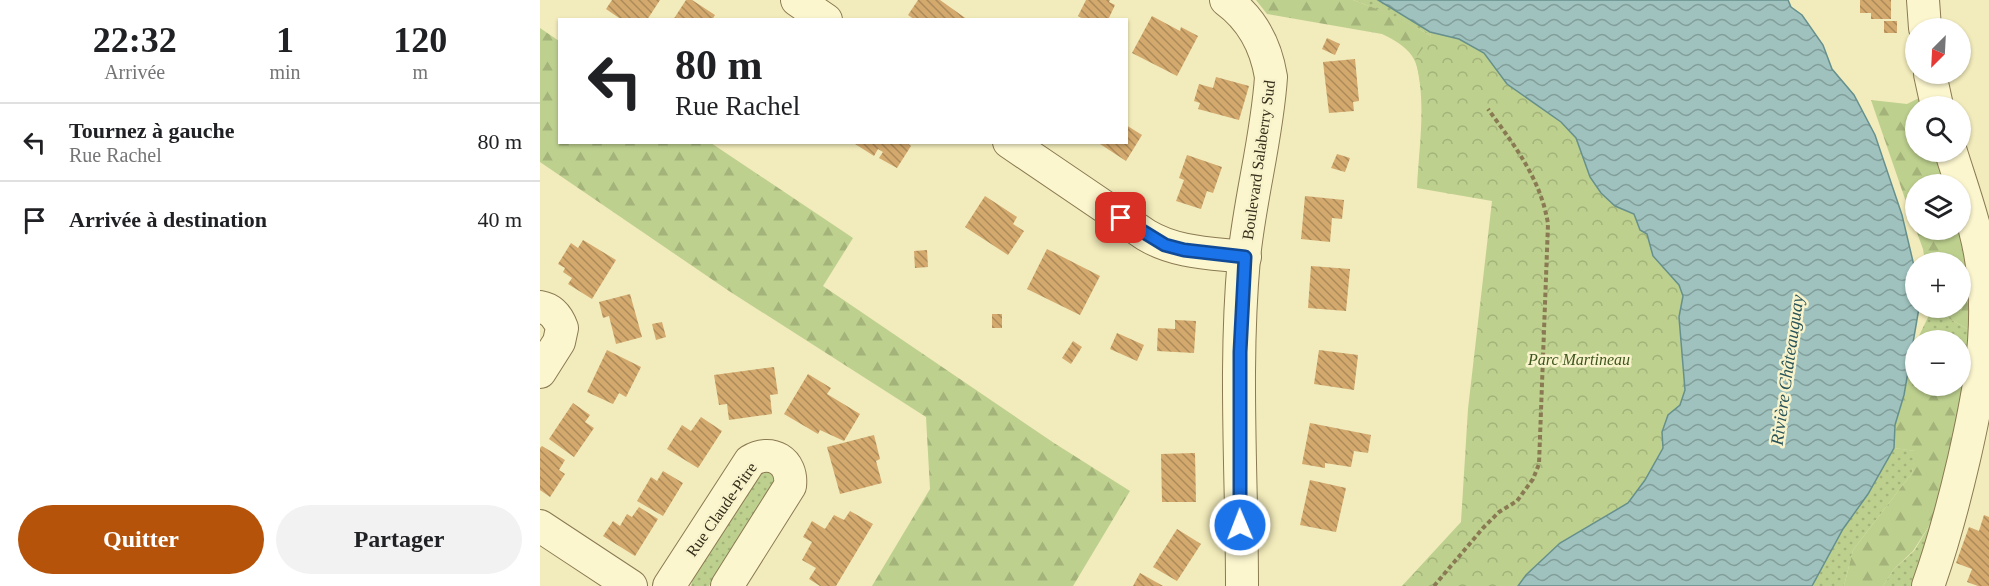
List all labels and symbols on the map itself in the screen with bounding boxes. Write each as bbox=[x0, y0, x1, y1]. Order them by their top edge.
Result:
north arrow bbox=[1905, 18, 1971, 84]
street label: Boulevard Salaberry Sud bbox=[1239, 79, 1279, 241]
pin bbox=[1095, 192, 1146, 243]
water label: Rivière Châteauguay bbox=[1766, 293, 1807, 448]
park label: Parc Martineau bbox=[1527, 351, 1630, 368]
street label: Rue Claude-Pitre bbox=[683, 459, 760, 559]
position arrow bbox=[1208, 493, 1272, 557]

